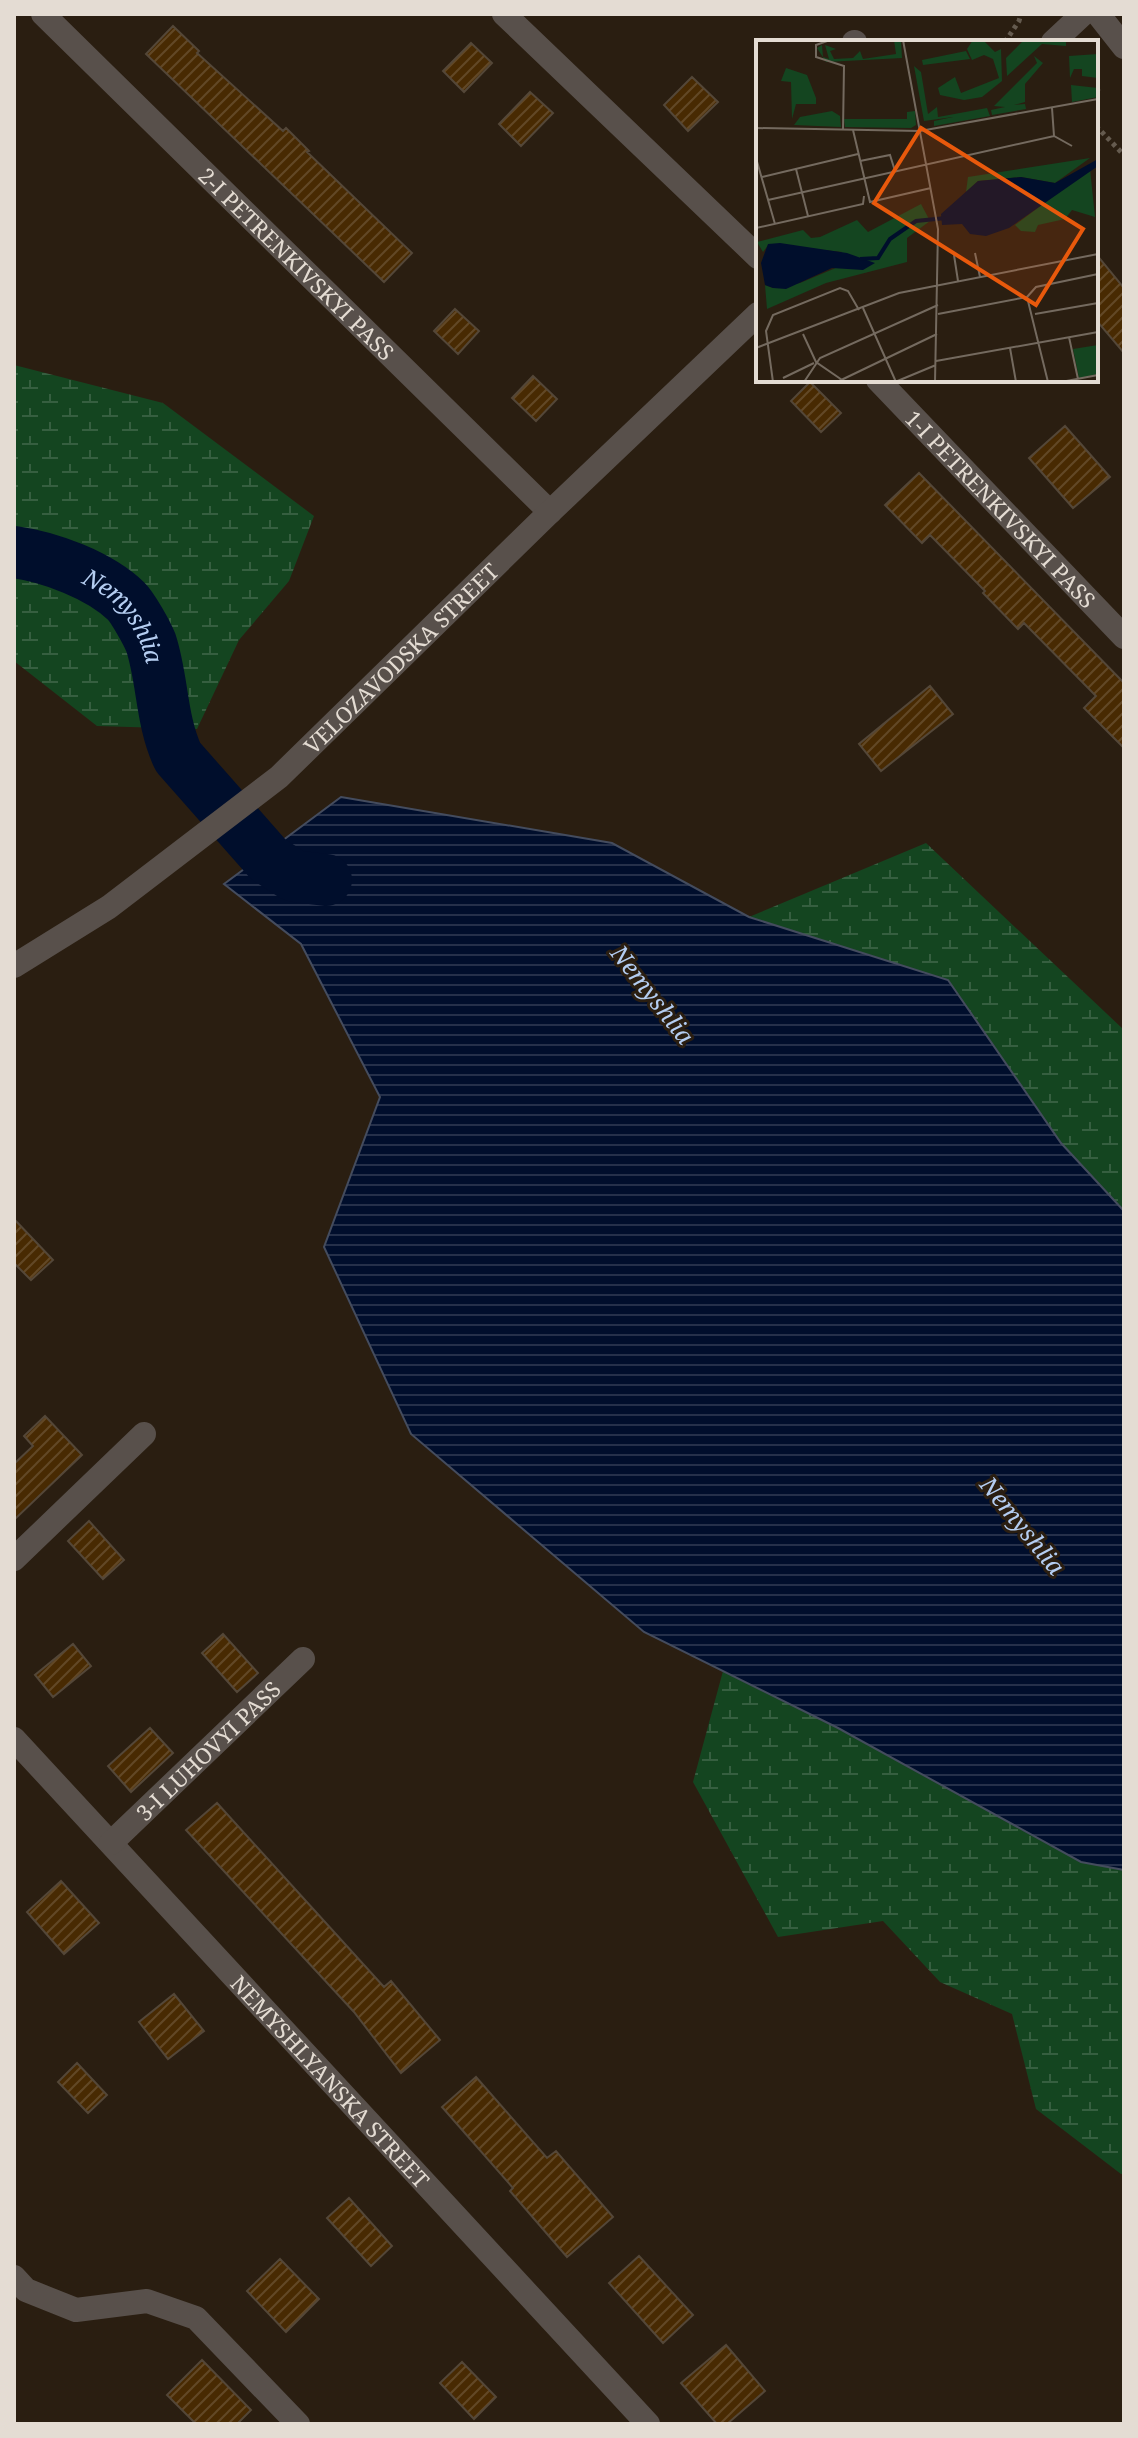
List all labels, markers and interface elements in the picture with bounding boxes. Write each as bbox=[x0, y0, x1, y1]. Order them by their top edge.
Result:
inset map bbox=[756, 40, 1098, 382]
street label: 2-I PETRENKIVSKYI PASS bbox=[193, 160, 401, 366]
street label: 1-I PETRENKIVSKYI PASS bbox=[899, 403, 1103, 614]
street label: VELOZAVODSKA STREET bbox=[297, 556, 505, 760]
water label: Nemyshlia bbox=[77, 559, 172, 666]
water label: Nemyshlia bbox=[603, 937, 702, 1051]
water label: Nemyshlia bbox=[972, 1468, 1073, 1581]
street label: 3-I LUHOVYI PASS bbox=[129, 1674, 287, 1827]
street label: NEMYSHLYANSKA STREET bbox=[224, 1968, 437, 2194]

